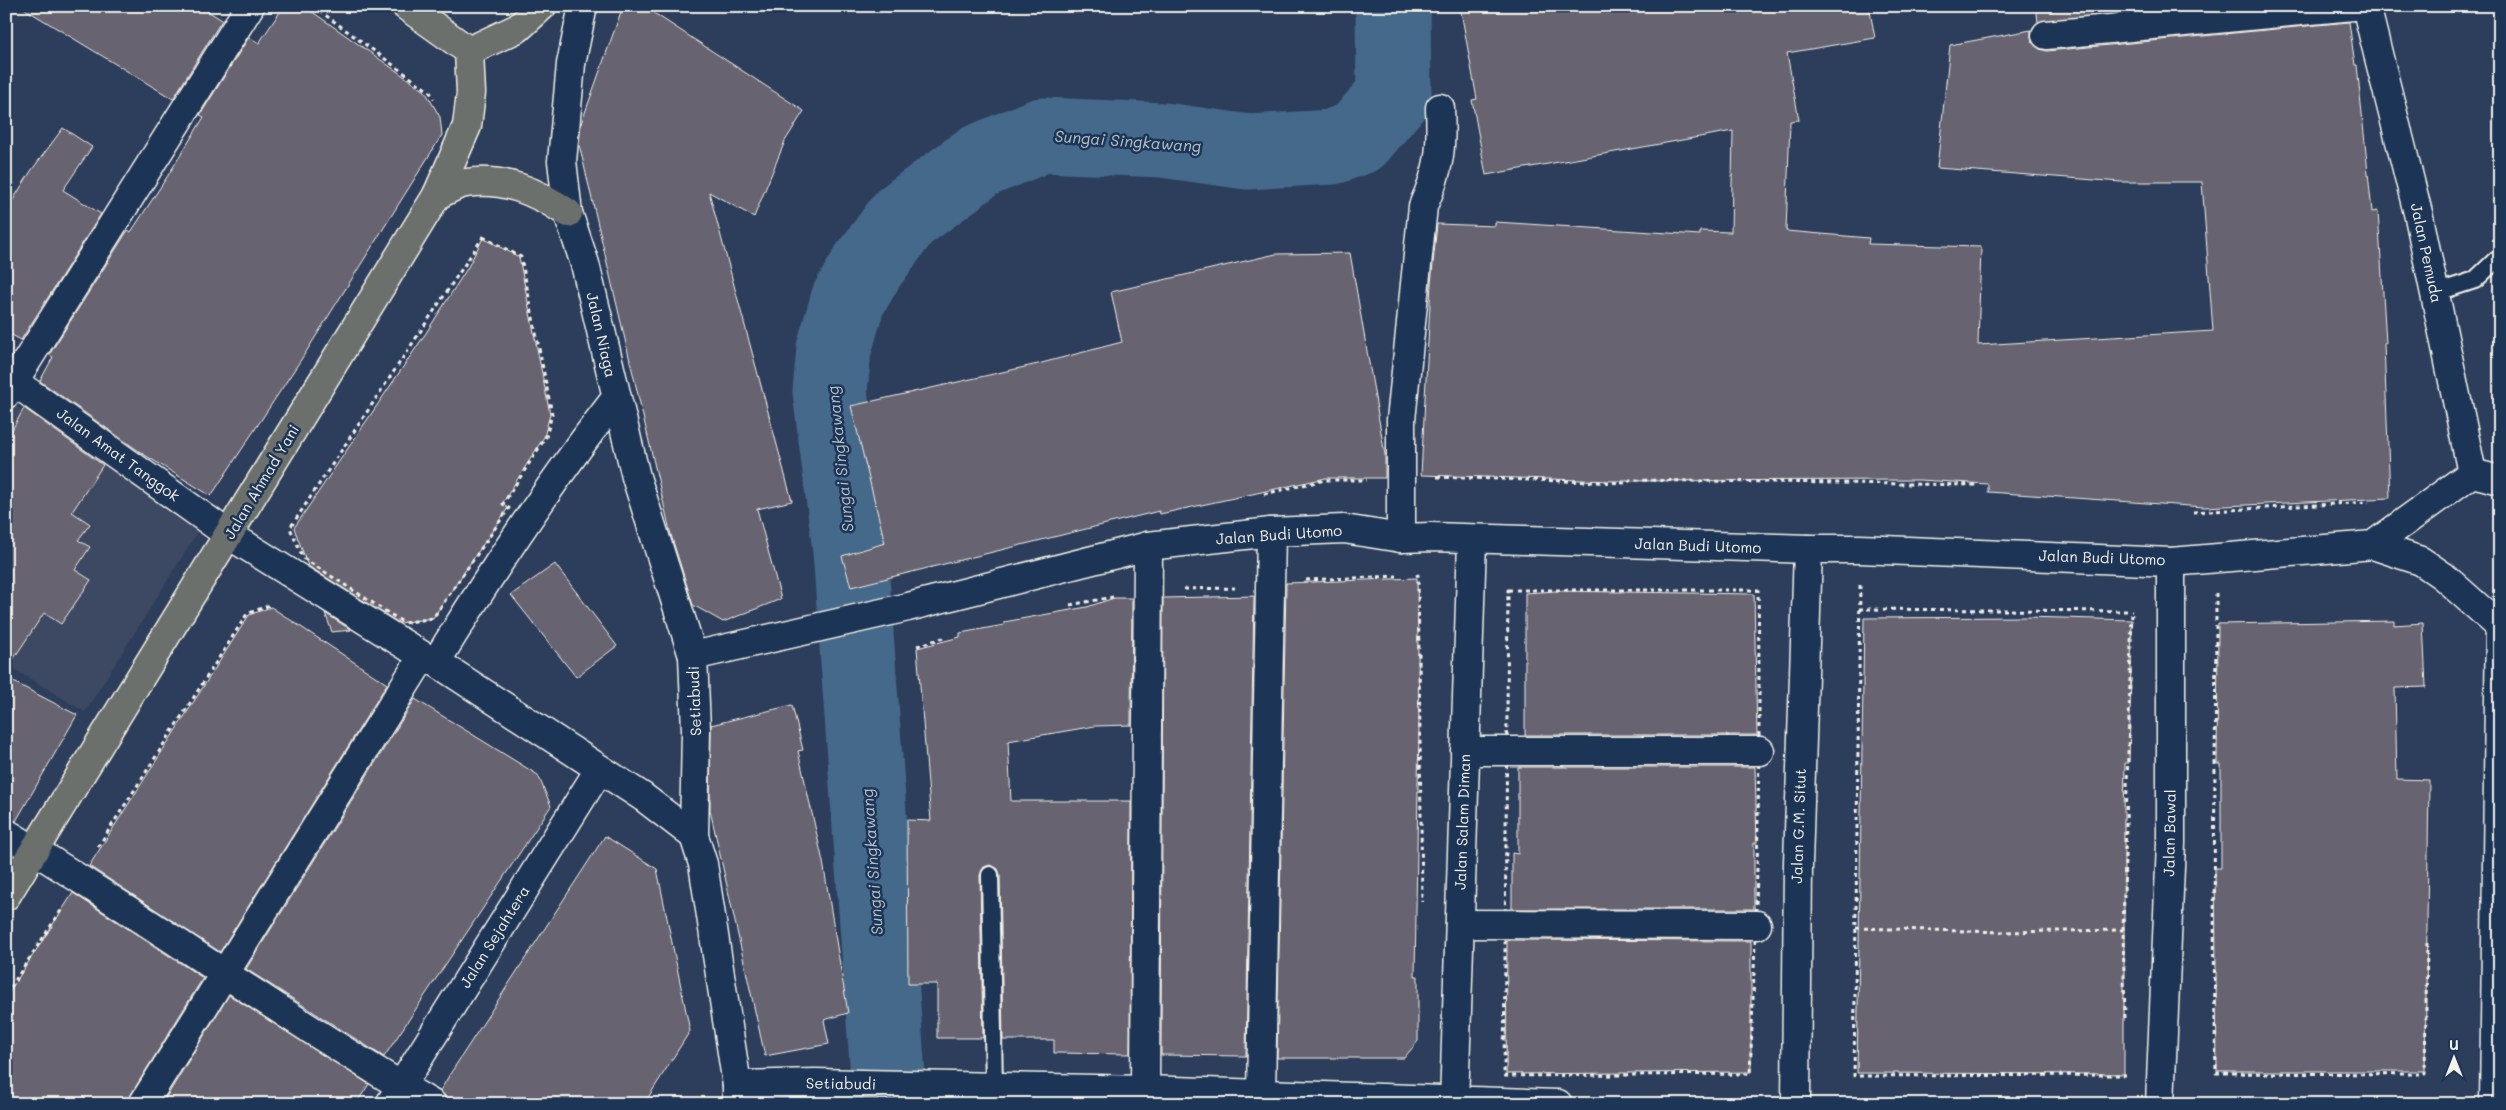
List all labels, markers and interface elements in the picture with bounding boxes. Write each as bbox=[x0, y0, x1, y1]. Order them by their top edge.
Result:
water label: Sungai Singkawang bbox=[1054, 125, 1202, 156]
street label: Jalan Pemuda bbox=[2407, 201, 2447, 304]
street label: Jalan Niaga bbox=[582, 290, 621, 379]
water label: Sungai Singkawang bbox=[821, 385, 858, 533]
street label: Jalan Amat Tanggok bbox=[53, 403, 184, 506]
street label: Jalan Ahmad Yani bbox=[219, 420, 303, 542]
street label: Jalan Budi Utomo bbox=[1215, 520, 1343, 548]
street label: Jalan Budi Utomo bbox=[1634, 533, 1762, 557]
street label: Jalan Budi Utomo bbox=[2038, 545, 2166, 569]
street label: Setiabudi bbox=[683, 666, 705, 736]
street label: Jalan Salam Diman bbox=[1450, 754, 1474, 890]
street label: Jalan G.M. Situt bbox=[1786, 768, 1810, 884]
water label: Sungai Singkawang bbox=[856, 788, 887, 936]
street label: Jalan Bawal bbox=[2158, 789, 2180, 877]
street label: Jalan Sejahtera bbox=[455, 882, 534, 991]
north arrow bbox=[2428, 1032, 2478, 1082]
text: U bbox=[2449, 1035, 2459, 1054]
street label: Setiabudi bbox=[806, 1072, 876, 1094]

